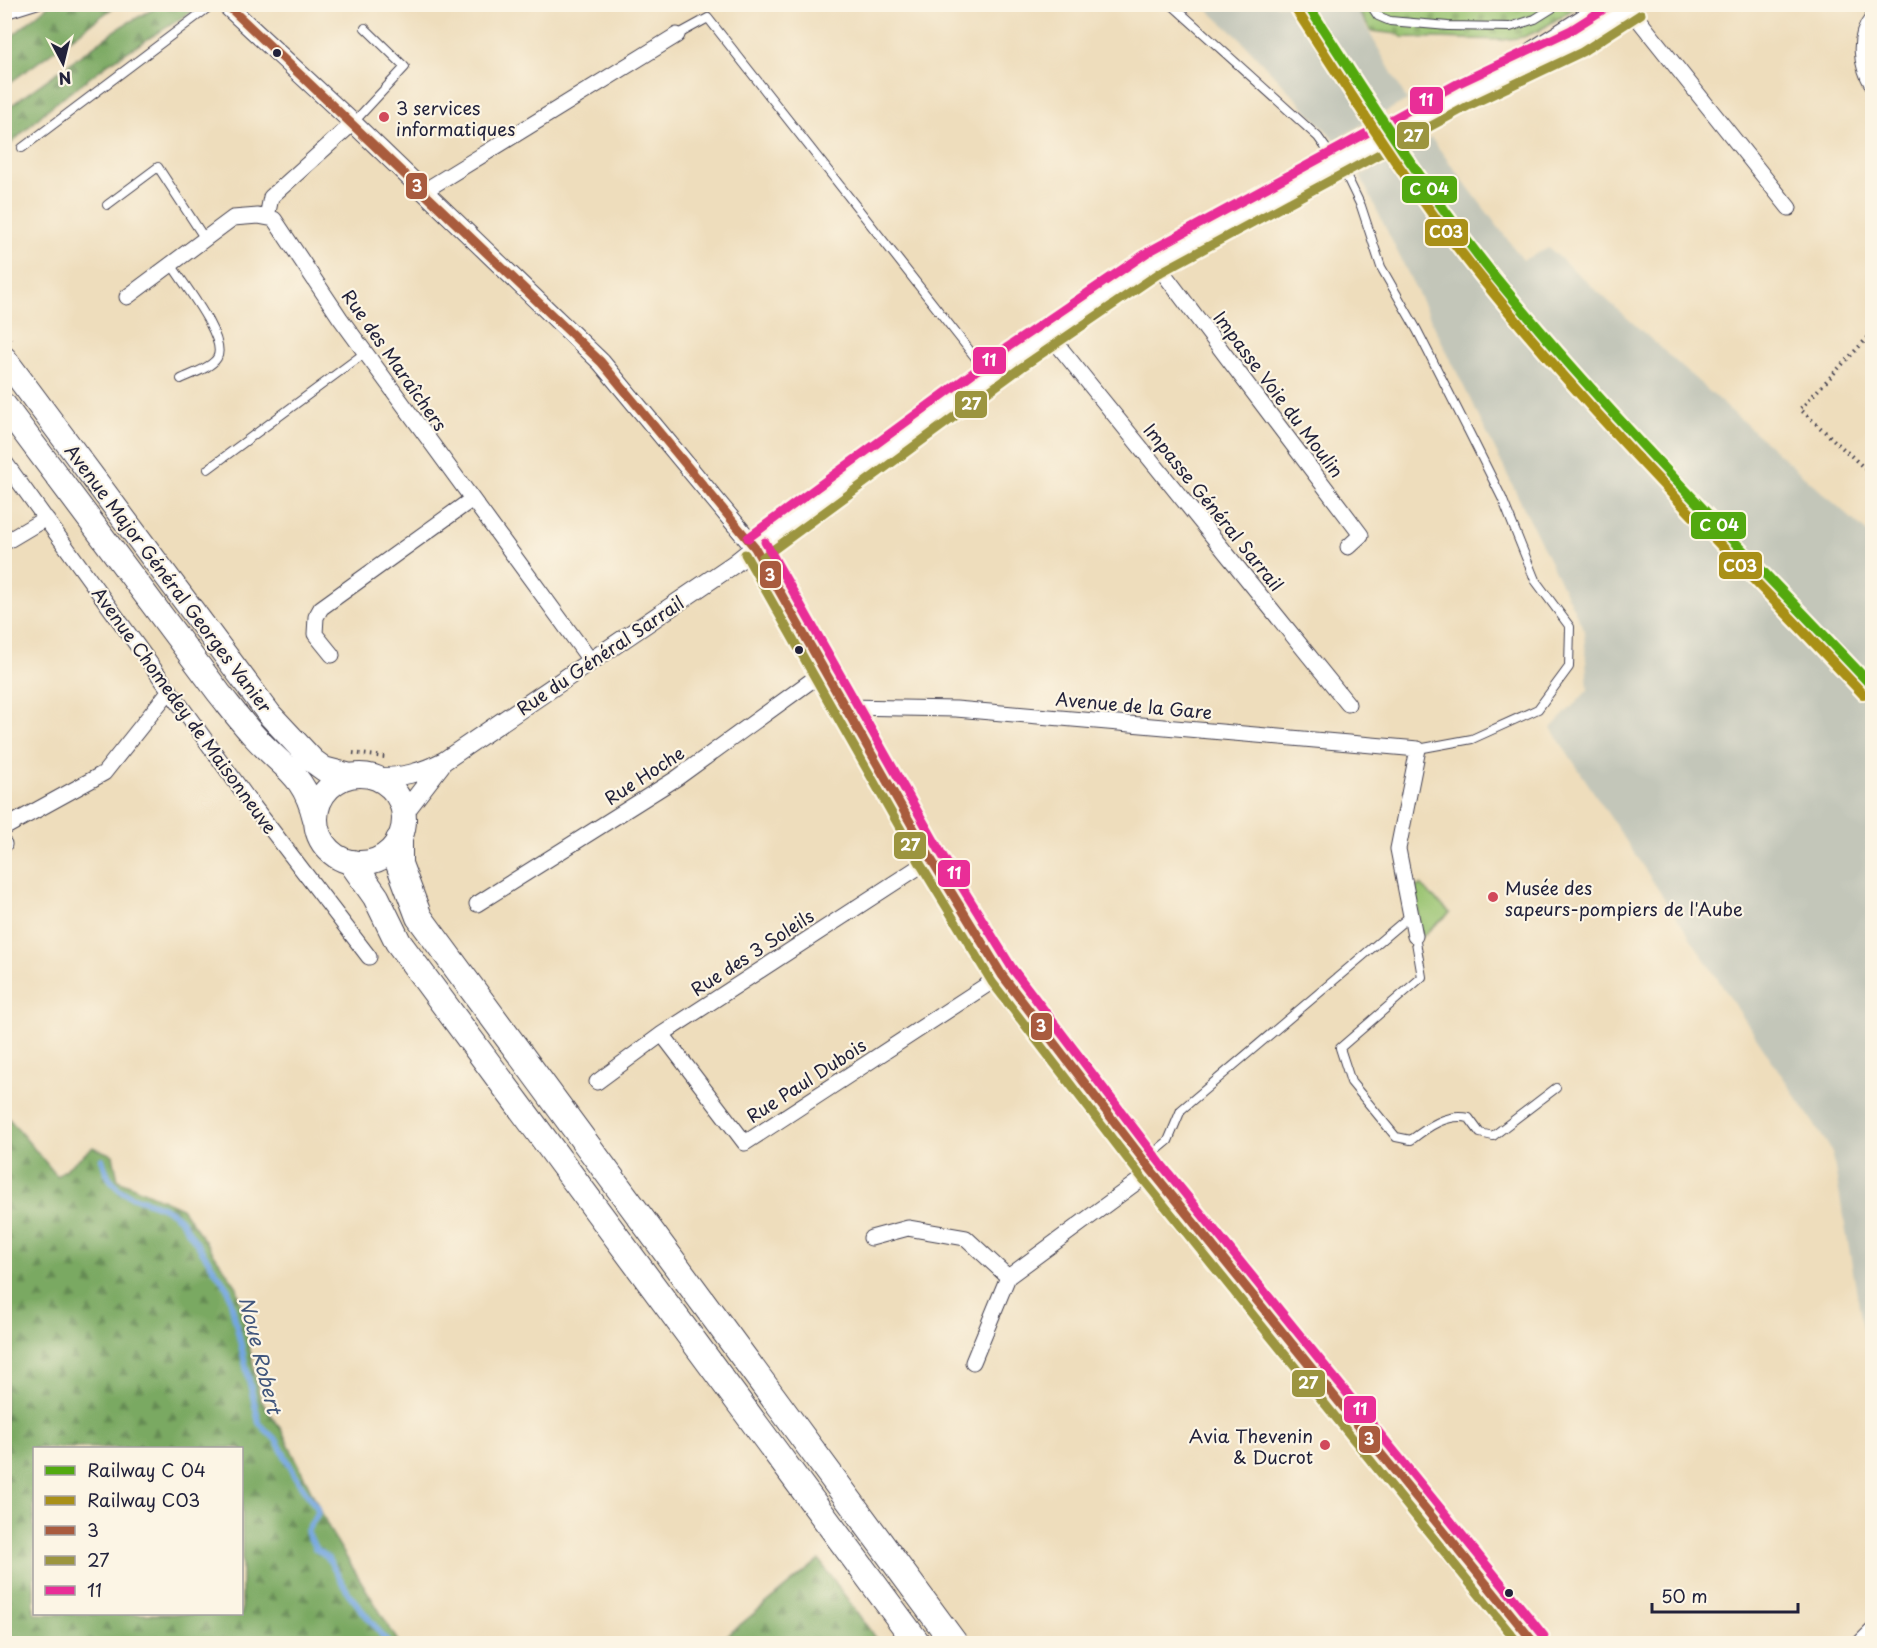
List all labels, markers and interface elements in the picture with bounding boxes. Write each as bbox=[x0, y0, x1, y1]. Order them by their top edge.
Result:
north arrow bbox=[33, 33, 93, 93]
unlabelled marker bbox=[271, 47, 283, 59]
text: N bbox=[57, 66, 73, 92]
line badge: 11 bbox=[1409, 86, 1444, 115]
text: 11 bbox=[1419, 87, 1433, 111]
place label: 3 services informatiques bbox=[396, 94, 516, 142]
marker: 3 services informatiques bbox=[377, 110, 391, 124]
line badge: 27 bbox=[1396, 121, 1430, 150]
text: 27 bbox=[1403, 123, 1424, 147]
line badge: 3 bbox=[405, 172, 428, 200]
text: 3 bbox=[412, 173, 422, 197]
line badge: C 04 bbox=[1401, 175, 1458, 204]
text: C 04 bbox=[1409, 176, 1449, 200]
line badge: C03 bbox=[1424, 218, 1469, 247]
text: C03 bbox=[1429, 219, 1463, 243]
street label: Rue des Maraîchers bbox=[336, 284, 454, 436]
street label: Impasse Voie du Moulin bbox=[1207, 305, 1351, 483]
line badge: 11 bbox=[972, 346, 1007, 375]
text: 11 bbox=[982, 347, 996, 371]
line badge: 27 bbox=[954, 390, 988, 419]
text: 27 bbox=[961, 391, 982, 415]
street label: Impasse Général Sarrail bbox=[1138, 417, 1290, 597]
street label: Avenue Major Général Georges Vanier bbox=[59, 438, 280, 718]
line badge: C 04 bbox=[1690, 511, 1747, 540]
text: C 04 bbox=[1699, 512, 1739, 536]
line badge: C03 bbox=[1718, 551, 1763, 580]
text: C03 bbox=[1723, 553, 1757, 577]
line badge: 3 bbox=[759, 560, 782, 589]
text: 3 bbox=[765, 562, 775, 586]
street label: Avenue Chomedey de Maisonneuve bbox=[86, 581, 284, 839]
street label: Rue du Général Sarrail bbox=[511, 589, 689, 721]
unlabelled marker bbox=[793, 644, 805, 656]
street label: Avenue de la Gare bbox=[1055, 685, 1213, 725]
street label: Rue Hoche bbox=[599, 739, 689, 811]
line badge: 27 bbox=[893, 831, 927, 860]
text: 27 bbox=[900, 832, 921, 856]
line badge: 11 bbox=[937, 859, 971, 888]
text: 11 bbox=[947, 860, 961, 884]
place label: Musée des sapeurs-pompiers de l'Aube bbox=[1505, 874, 1743, 922]
marker: Musée des sapeurs-pompiers de l'Aube bbox=[1486, 890, 1500, 904]
street label: Rue des 3 Soleils bbox=[685, 902, 819, 1002]
line badge: 3 bbox=[1030, 1012, 1053, 1041]
text: 3 bbox=[1036, 1013, 1046, 1037]
street label: Rue Paul Dubois bbox=[741, 1031, 871, 1129]
water label: Noue Robert bbox=[232, 1293, 291, 1419]
line badge: 27 bbox=[1291, 1369, 1326, 1398]
text: 27 bbox=[1298, 1370, 1319, 1394]
line badge: 11 bbox=[1343, 1395, 1377, 1424]
text: 11 bbox=[1353, 1396, 1367, 1420]
place label: Avia Thevenin & Ducrot bbox=[1189, 1422, 1313, 1470]
line badge: 3 bbox=[1358, 1425, 1381, 1454]
text: 3 bbox=[1364, 1426, 1374, 1450]
marker: Avia Thevenin & Ducrot bbox=[1318, 1438, 1332, 1452]
legend bbox=[33, 1447, 243, 1615]
text: Railway C 04 bbox=[87, 1456, 206, 1483]
text: Railway C03 bbox=[87, 1486, 200, 1513]
text: 3 bbox=[87, 1516, 99, 1543]
text: 27 bbox=[87, 1546, 109, 1573]
text: 11 bbox=[87, 1576, 102, 1603]
scale bar bbox=[1652, 1576, 1798, 1614]
text: 50 m bbox=[1661, 1582, 1708, 1609]
unlabelled marker bbox=[1503, 1587, 1515, 1599]

